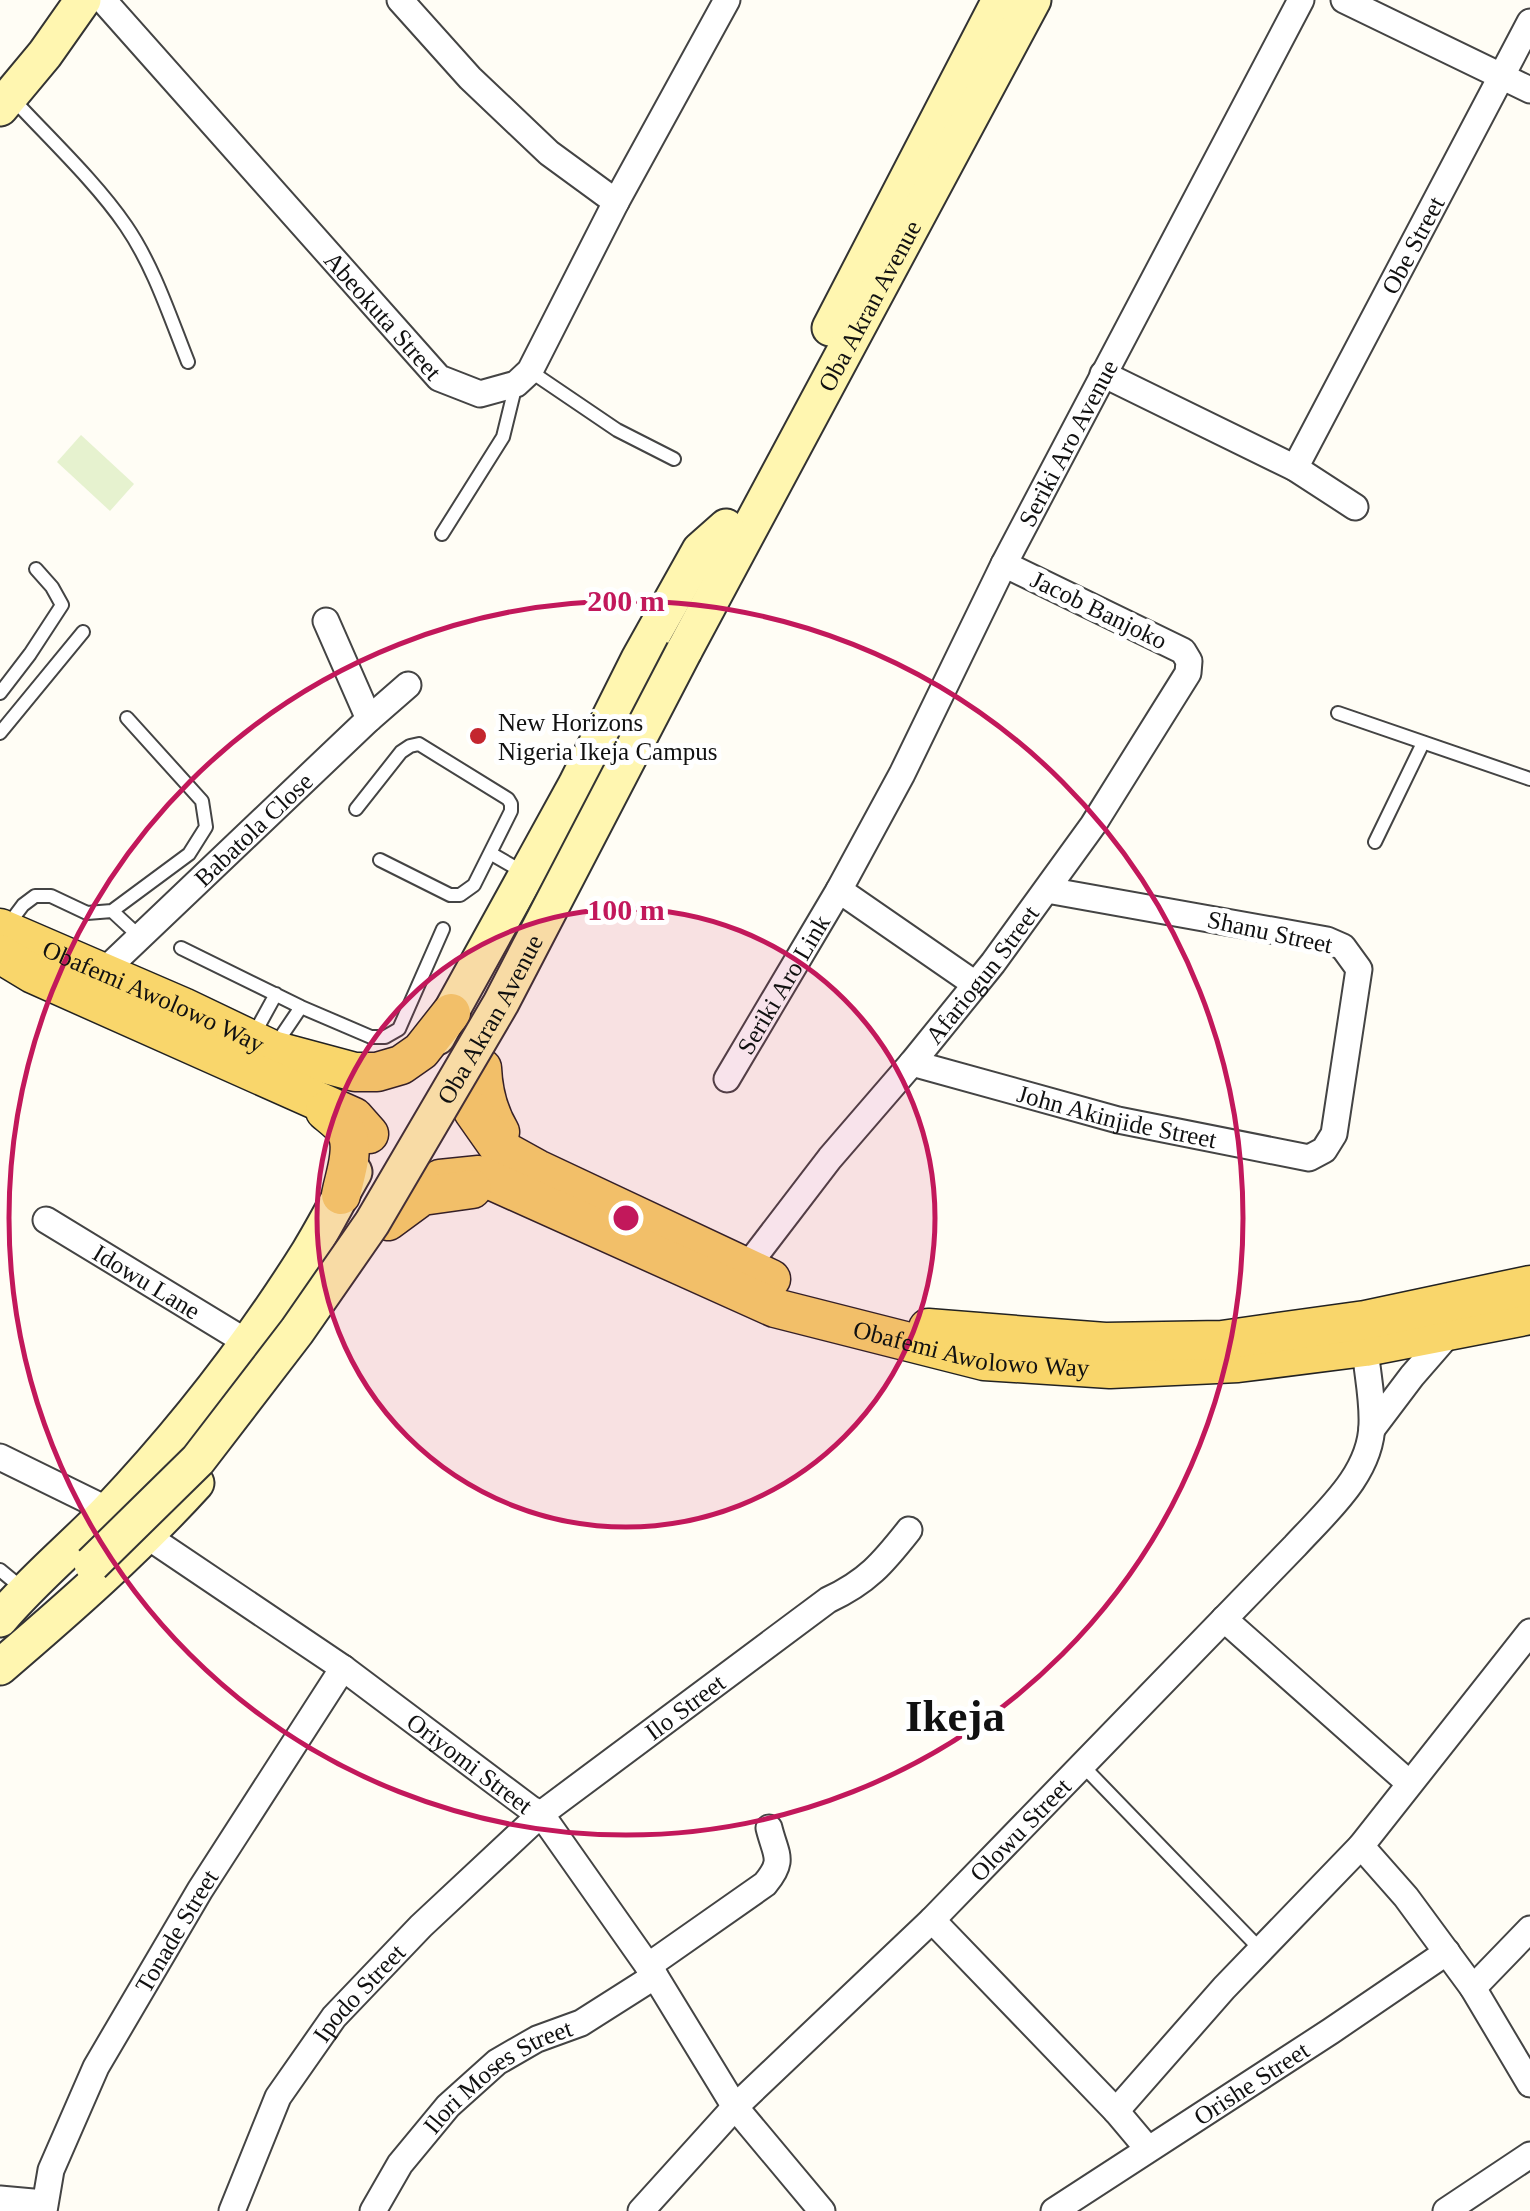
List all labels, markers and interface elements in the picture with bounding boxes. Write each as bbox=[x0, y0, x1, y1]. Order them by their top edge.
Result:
street label: Obe Street bbox=[1376, 192, 1449, 298]
street label: Oba Akran Avenue bbox=[812, 215, 926, 396]
street label: Abeokuta Street bbox=[320, 246, 447, 385]
street label: Seriki Aro Avenue bbox=[1013, 355, 1123, 531]
street label: Jacob Banjoko bbox=[1027, 565, 1171, 655]
text: 200 m bbox=[587, 584, 665, 617]
place label: New Horizons Nigeria Ikeja Campus bbox=[498, 709, 717, 765]
marker: New Horizons Nigeria Ikeja Campus bbox=[467, 725, 489, 747]
street label: Babatola Close bbox=[189, 767, 318, 891]
text: 100 m bbox=[587, 893, 665, 926]
street label: Afariogun Street bbox=[920, 900, 1044, 1049]
street label: Shanu Street bbox=[1205, 906, 1335, 958]
street label: Seriki Aro Link bbox=[731, 910, 835, 1059]
street label: Oba Akran Avenue bbox=[431, 930, 548, 1109]
street label: Obafemi Awolowo Way bbox=[39, 935, 269, 1058]
street label: John Akinjide Street bbox=[1014, 1079, 1219, 1153]
centre of rings bbox=[608, 1200, 644, 1236]
street label: Idowu Lane bbox=[88, 1239, 205, 1324]
street label: Obafemi Awolowo Way bbox=[851, 1315, 1091, 1381]
street label: Ilo Street bbox=[640, 1668, 730, 1745]
district label: Ikeja bbox=[905, 1691, 1005, 1741]
street label: Oriyomi Street bbox=[402, 1708, 538, 1819]
street label: Olowu Street bbox=[964, 1772, 1076, 1886]
street label: Tonade Street bbox=[129, 1864, 223, 1997]
street label: Ipodo Street bbox=[307, 1938, 410, 2047]
street label: Ilori Moses Street bbox=[418, 2014, 576, 2139]
street label: Orishe Street bbox=[1189, 2036, 1313, 2130]

